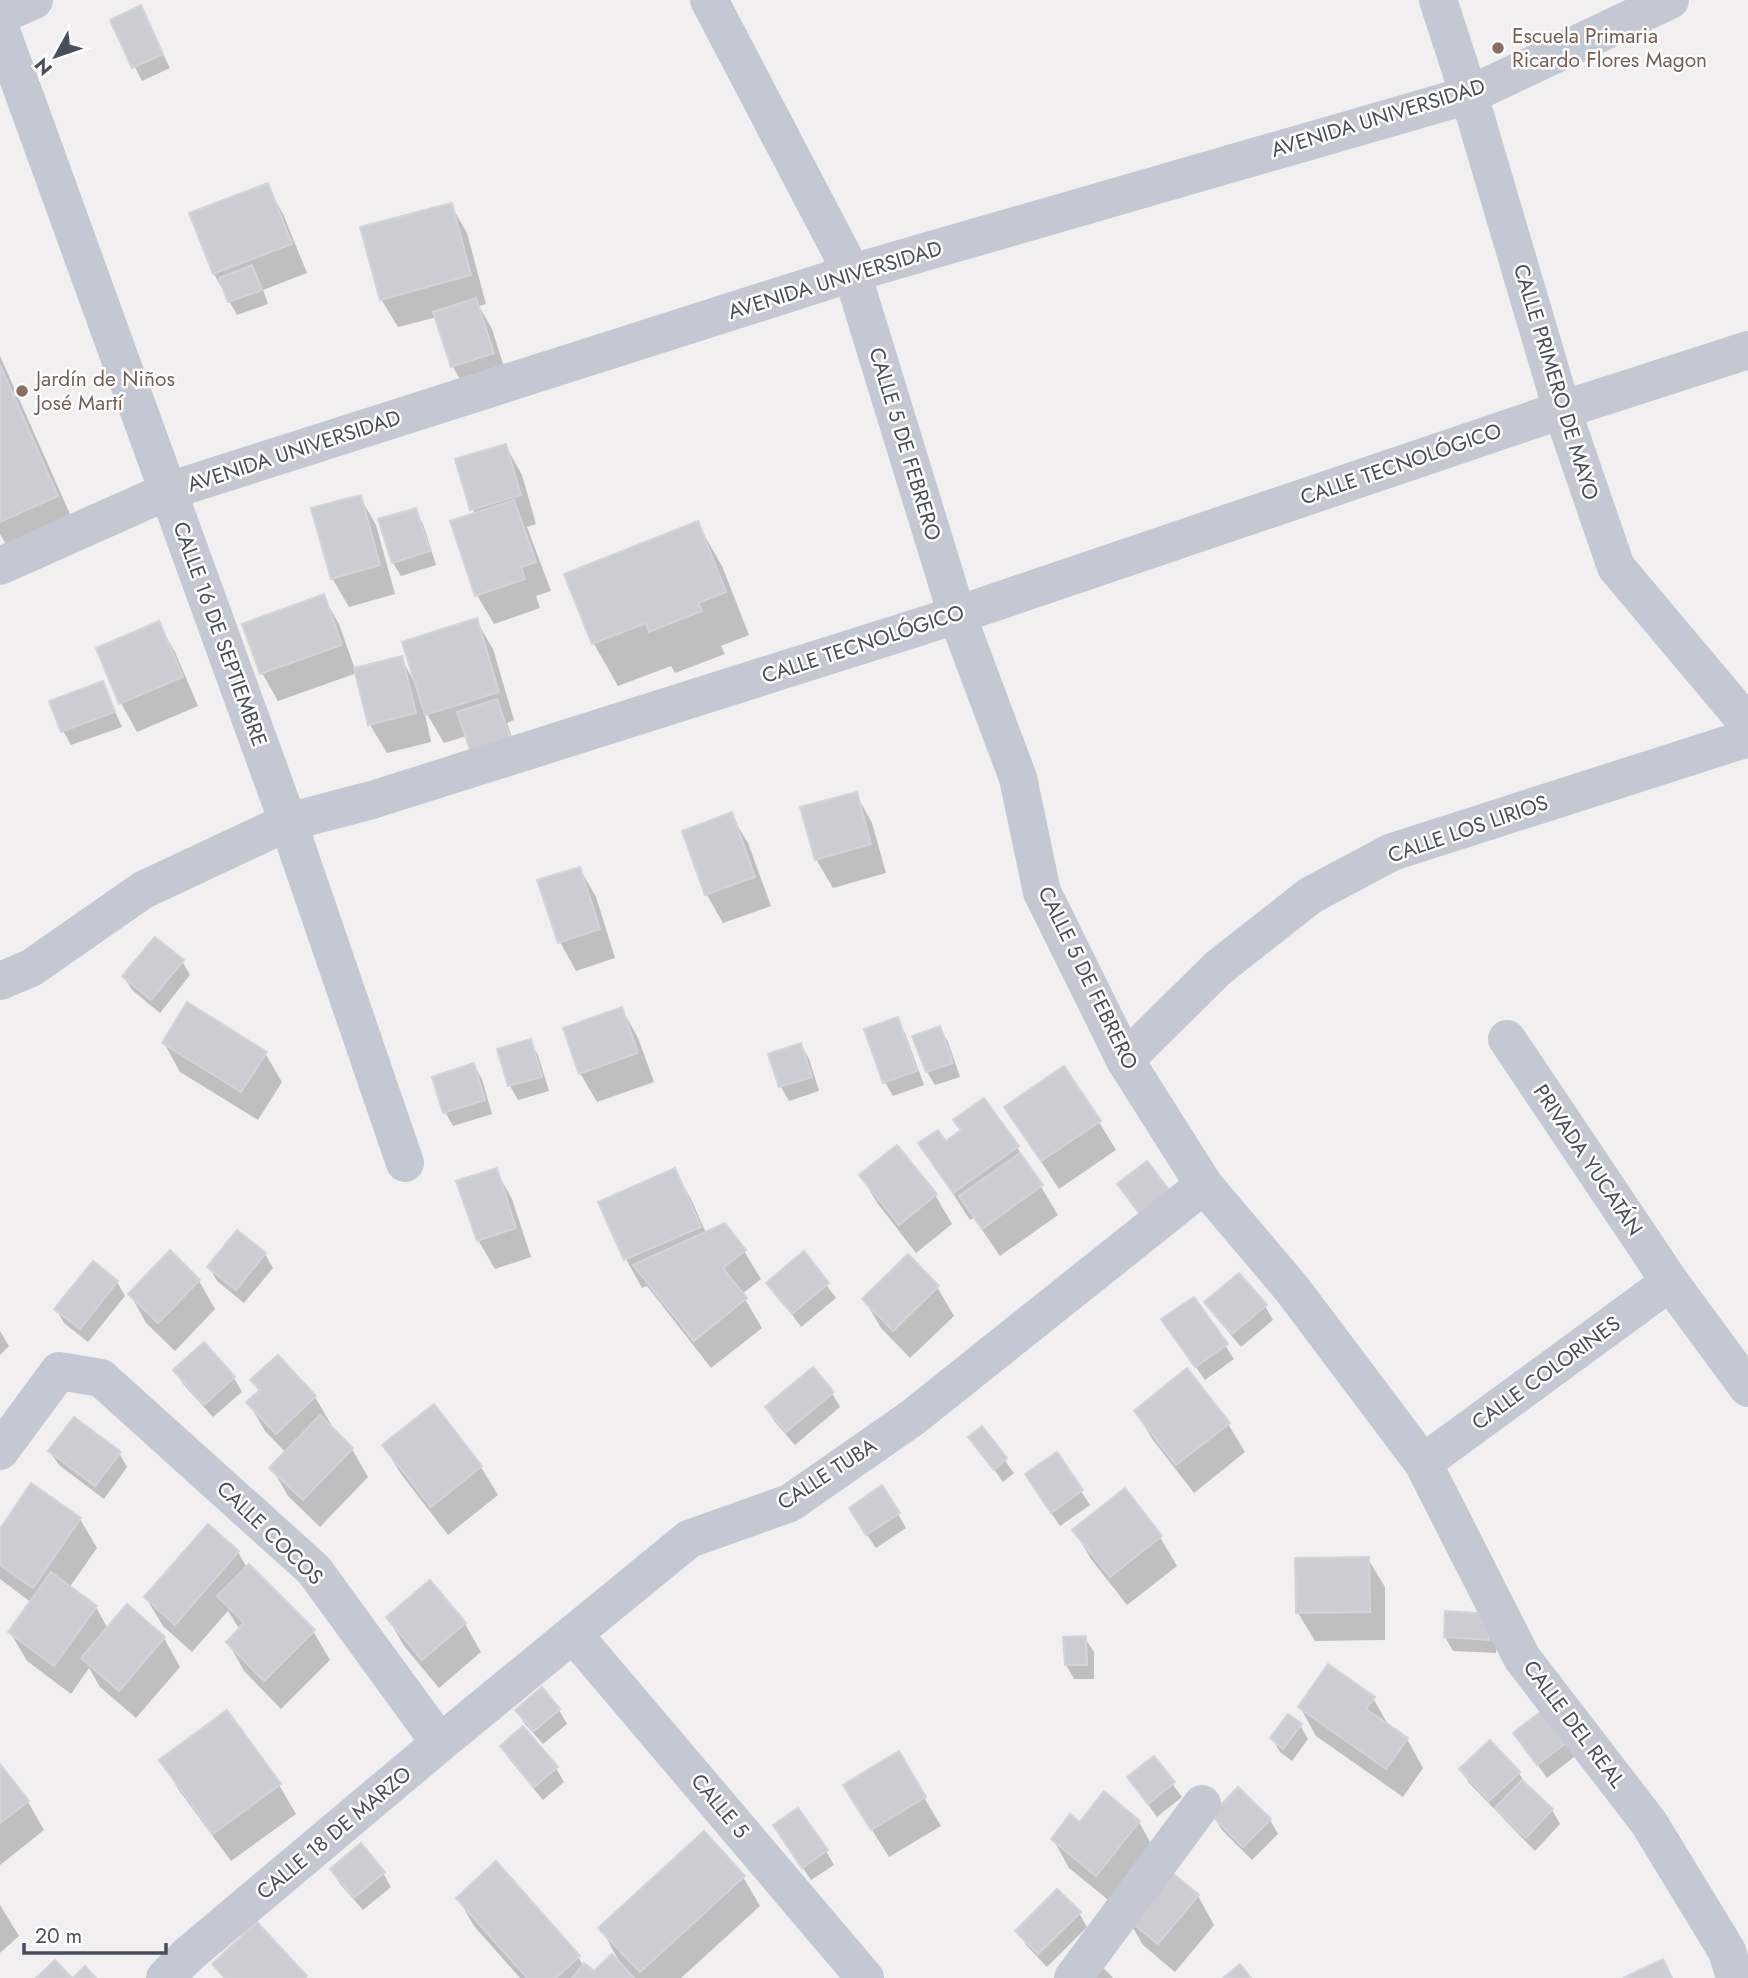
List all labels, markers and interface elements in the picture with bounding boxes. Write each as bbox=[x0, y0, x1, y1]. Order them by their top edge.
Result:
north arrow bbox=[21, 21, 91, 91]
place label: Escuela Primaria Ricardo Flores Magon bbox=[1512, 21, 1707, 75]
marker: Escuela Primaria Ricardo Flores Magon bbox=[1490, 40, 1506, 56]
text: N bbox=[28, 52, 59, 81]
street label: AVENIDA UNIVERSIDAD bbox=[1267, 71, 1489, 165]
street label: AVENIDA UNIVERSIDAD bbox=[724, 233, 946, 327]
street label: CALLE PRIMERO DE MAYO bbox=[1506, 260, 1606, 504]
street label: CALLE 5 DE FEBRERO bbox=[861, 344, 949, 544]
place label: Jardín de Niños José Martí bbox=[33, 364, 175, 418]
marker: Jardín de Niños José Martí bbox=[14, 383, 30, 399]
street label: AVENIDA UNIVERSIDAD bbox=[184, 402, 404, 500]
street label: CALLE TECNOLÓGICO bbox=[1296, 415, 1506, 513]
street label: CALLE 16 DE SEPTIEMBRE bbox=[165, 517, 275, 751]
street label: CALLE TECNOLÓGICO bbox=[758, 597, 968, 691]
street label: CALLE LOS LIRIOS bbox=[1384, 788, 1552, 870]
street label: CALLE 5 DE FEBRERO bbox=[1031, 881, 1145, 1075]
street label: PRIVADA YUCATÁN bbox=[1526, 1078, 1650, 1242]
street label: CALLE COLORINES bbox=[1465, 1309, 1627, 1437]
street label: CALLE TUBA bbox=[772, 1431, 883, 1517]
street label: CALLE COCOS bbox=[210, 1474, 330, 1592]
street label: CALLE DEL REAL bbox=[1516, 1654, 1632, 1795]
street label: CALLE 18 DE MARZO bbox=[250, 1759, 418, 1907]
street label: CALLE 5 bbox=[684, 1767, 756, 1845]
scale bar bbox=[24, 1912, 166, 1956]
text: 20 m bbox=[35, 1921, 82, 1951]

